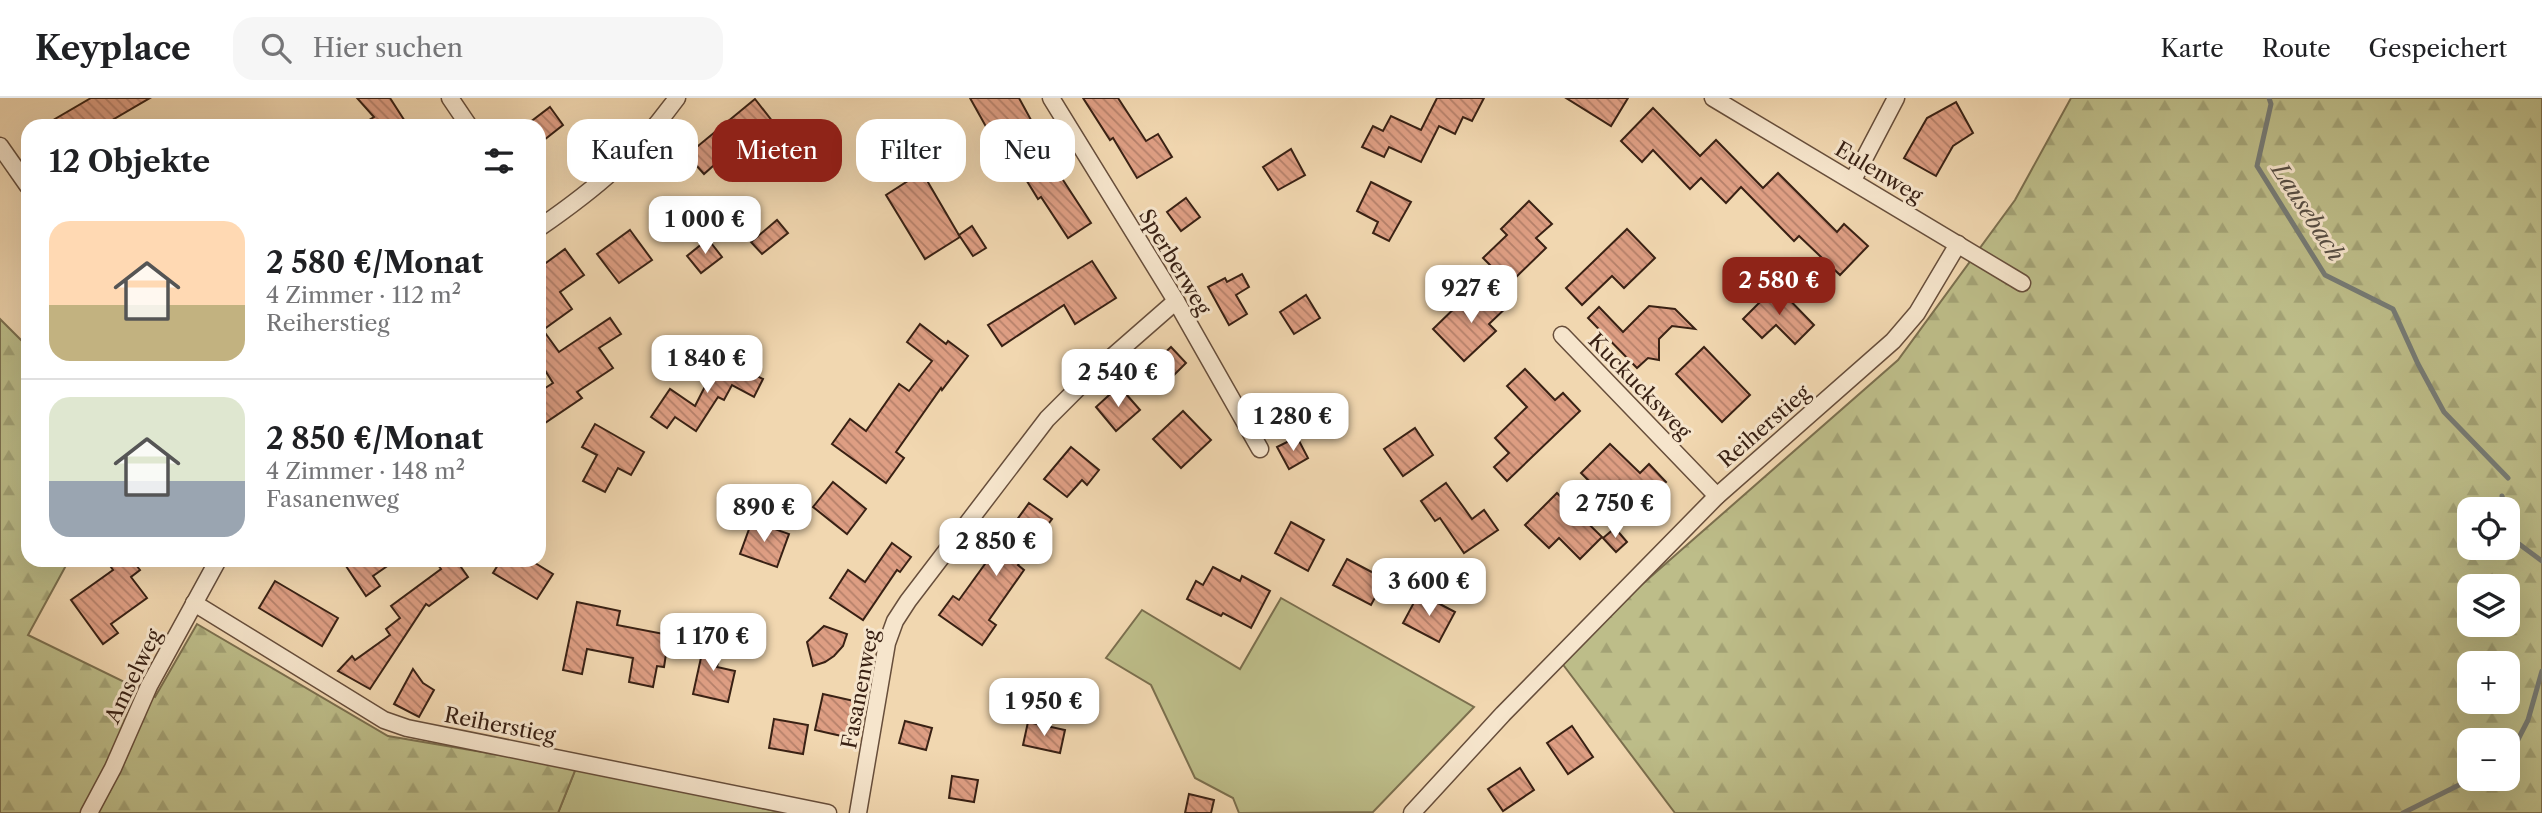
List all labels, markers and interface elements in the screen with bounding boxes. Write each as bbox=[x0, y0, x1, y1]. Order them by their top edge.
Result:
search box bbox=[233, 17, 723, 80]
text: Keyplace bbox=[35, 28, 191, 69]
icon: search bbox=[257, 29, 295, 67]
text: Hier suchen bbox=[313, 32, 463, 64]
text: Karte bbox=[2160, 34, 2224, 63]
text: Route bbox=[2262, 34, 2331, 63]
text: Gespeichert bbox=[2369, 34, 2507, 63]
chip: Kaufen bbox=[567, 119, 698, 182]
chip: Mieten bbox=[712, 119, 842, 182]
chip: Filter bbox=[856, 119, 966, 182]
chip: Neu bbox=[980, 119, 1075, 182]
street label: Eulenweg bbox=[1831, 136, 1928, 208]
icon: filters bbox=[480, 142, 518, 180]
text: 12 Objekte bbox=[49, 143, 210, 180]
water label: Lausebach bbox=[2265, 156, 2350, 266]
pin: 1 000 € bbox=[640, 197, 770, 256]
text: 1 000 € bbox=[665, 205, 745, 233]
street label: Sperberweg bbox=[1134, 205, 1217, 320]
text: 2 580 €/Monat bbox=[266, 244, 483, 281]
icon: home bbox=[105, 249, 189, 333]
pin: 2 580 € bbox=[1714, 258, 1844, 317]
pin: 927 € bbox=[1422, 266, 1520, 325]
text: 2 580 € bbox=[1738, 266, 1820, 294]
text: 927 € bbox=[1441, 274, 1501, 302]
text: 4 Zimmer · 112 m² bbox=[266, 281, 461, 309]
text: Reiherstieg bbox=[266, 309, 390, 337]
street label: Kuckucksweg bbox=[1583, 328, 1697, 445]
pin: 1 840 € bbox=[642, 336, 772, 395]
text: 1 840 € bbox=[668, 344, 746, 372]
pin: 2 540 € bbox=[1053, 350, 1183, 409]
text: 2 540 € bbox=[1078, 358, 1158, 386]
street label: Reiherstieg bbox=[1713, 379, 1815, 472]
pin: 1 280 € bbox=[1228, 394, 1358, 453]
text: 1 280 € bbox=[1254, 402, 1332, 430]
text: 2 850 €/Monat bbox=[266, 420, 483, 457]
icon: home bbox=[105, 425, 189, 509]
text: 4 Zimmer · 148 m² bbox=[266, 457, 465, 485]
pin: 2 750 € bbox=[1550, 480, 1680, 540]
pin: 890 € bbox=[715, 484, 813, 544]
text: Fasanenweg bbox=[266, 485, 399, 513]
text: 2 750 € bbox=[1576, 489, 1654, 517]
text: 890 € bbox=[733, 493, 795, 521]
map controls bbox=[2457, 497, 2520, 791]
button: locate bbox=[2457, 497, 2520, 560]
pin: 2 850 € bbox=[931, 518, 1061, 578]
text: 2 850 € bbox=[955, 527, 1037, 555]
pin: 3 600 € bbox=[1364, 559, 1494, 618]
text: 3 600 € bbox=[1388, 567, 1470, 595]
button: layers bbox=[2457, 574, 2520, 637]
pin: 1 170 € bbox=[648, 614, 778, 673]
text: 1 170 € bbox=[676, 622, 750, 650]
street label: Amselweg bbox=[99, 624, 167, 728]
street label: Fasanenweg bbox=[836, 626, 884, 751]
button: + bbox=[2457, 651, 2520, 714]
pin: 1 950 € bbox=[979, 678, 1109, 738]
text: 1 950 € bbox=[1005, 687, 1083, 715]
street label: Reiherstieg bbox=[442, 702, 559, 748]
button: − bbox=[2457, 728, 2520, 791]

